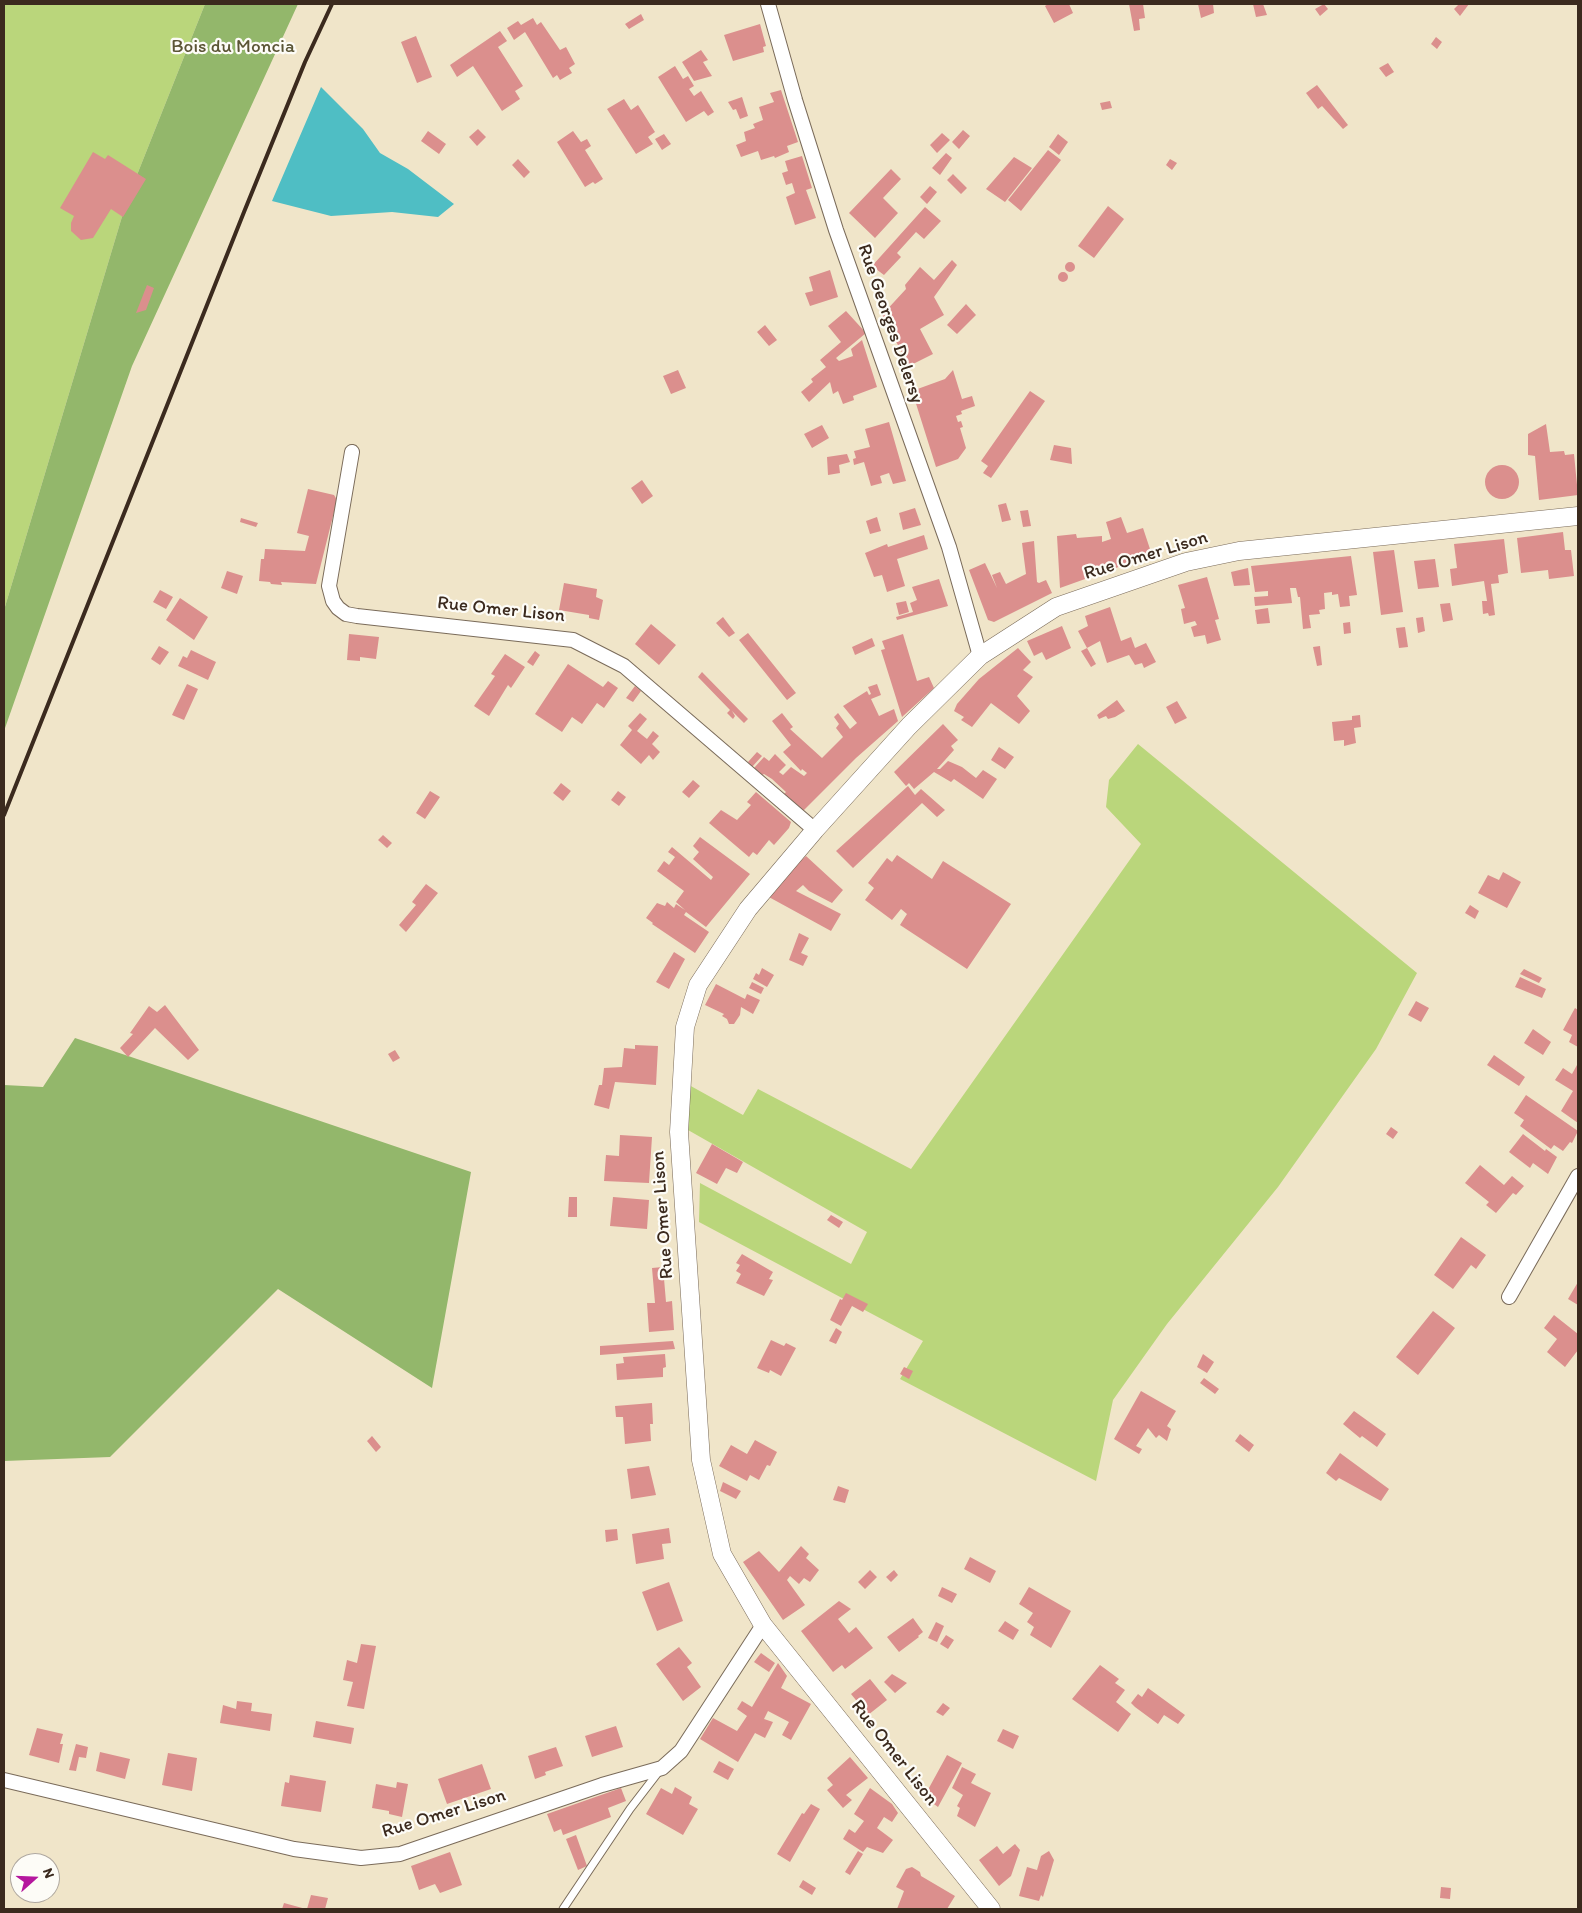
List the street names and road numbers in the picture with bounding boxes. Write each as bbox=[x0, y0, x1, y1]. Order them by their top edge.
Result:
street label: Rue Georges Delersy bbox=[852, 241, 928, 407]
street label: Rue Omer Lison bbox=[1081, 526, 1211, 586]
street label: Rue Omer Lison bbox=[436, 592, 566, 628]
street label: Rue Omer Lison bbox=[647, 1150, 679, 1280]
street label: Rue Omer Lison bbox=[846, 1695, 942, 1811]
street label: Rue Omer Lison bbox=[379, 1784, 509, 1844]

